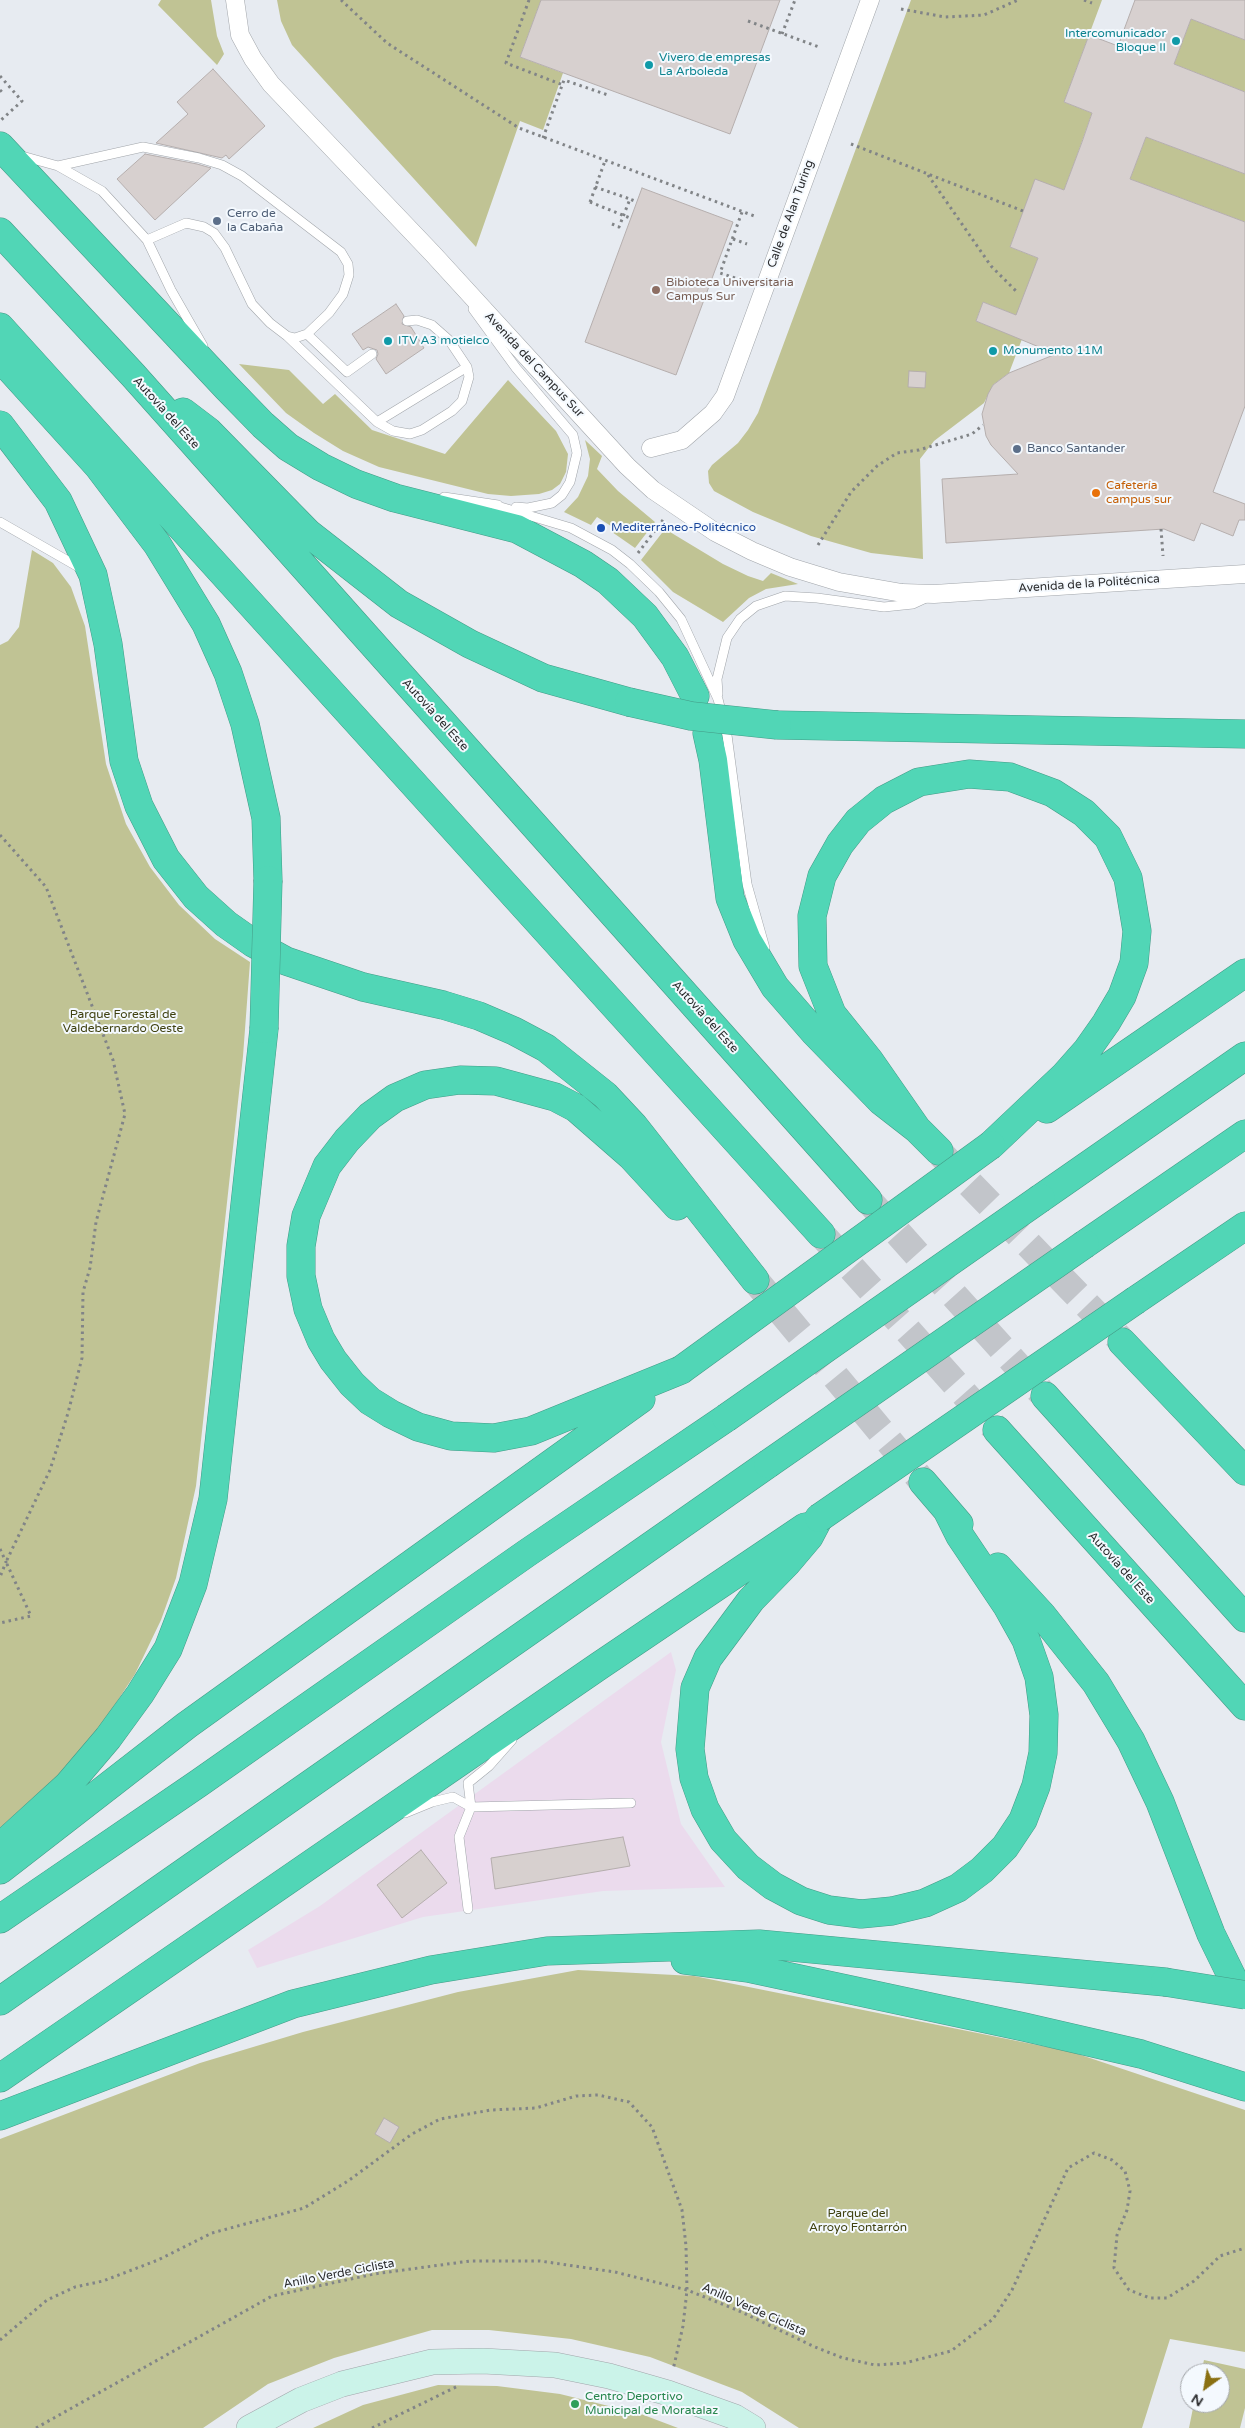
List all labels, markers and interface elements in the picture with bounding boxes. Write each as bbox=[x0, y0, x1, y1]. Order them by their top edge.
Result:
place label: Intercomunicador Bloque II bbox=[1065, 27, 1166, 55]
marker: Intercomunicador Bloque II bbox=[1170, 35, 1182, 47]
place label: Vivero de empresas La Arboleda bbox=[659, 51, 770, 79]
marker: Vivero de empresas La Arboleda bbox=[643, 59, 655, 71]
street label: Calle de Alan Turing bbox=[765, 158, 817, 270]
place label: Cerro de la Cabaña bbox=[227, 207, 283, 235]
marker: Cerro de la Cabaña bbox=[211, 215, 223, 227]
place label: Bibioteca Universitaria Campus Sur bbox=[666, 276, 794, 304]
marker: Bibioteca Universitaria Campus Sur bbox=[650, 284, 662, 296]
street label: Avenida del Campus Sur bbox=[481, 309, 587, 421]
place label: ITV A3 motielco bbox=[398, 334, 489, 348]
marker: ITV A3 motielco bbox=[382, 335, 394, 347]
place label: Monumento 11M bbox=[1003, 344, 1103, 358]
marker: Monumento 11M bbox=[987, 345, 999, 357]
street label: Autovía del Este bbox=[130, 374, 202, 452]
place label: Banco Santander bbox=[1027, 442, 1125, 456]
marker: Banco Santander bbox=[1011, 443, 1023, 455]
place label: Cafetería campus sur bbox=[1106, 479, 1172, 507]
marker: Cafetería campus sur bbox=[1090, 487, 1102, 499]
place label: Mediterráneo-Politécnico bbox=[611, 521, 756, 535]
marker: Mediterráneo-Politécnico bbox=[595, 522, 607, 534]
street label: Avenida de la Politécnica bbox=[1018, 572, 1160, 596]
street label: Autovía del Este bbox=[399, 676, 471, 754]
street label: Autovía del Este bbox=[669, 978, 741, 1056]
park label: Parque Forestal de Valdebernardo Oeste bbox=[63, 1008, 183, 1036]
street label: Autovía del Este bbox=[1085, 1529, 1157, 1607]
park label: Parque del Arroyo Fontarrón bbox=[809, 2207, 907, 2235]
street label: Anillo Verde Ciclista bbox=[282, 2256, 396, 2292]
street label: Anillo Verde Ciclista bbox=[700, 2281, 808, 2339]
north arrow bbox=[1180, 2363, 1230, 2413]
place label: Centro Deportivo Municipal de Moratalaz bbox=[585, 2390, 718, 2418]
text: N bbox=[1188, 2390, 1207, 2410]
marker: Centro Deportivo Municipal de Moratalaz bbox=[569, 2398, 581, 2410]

